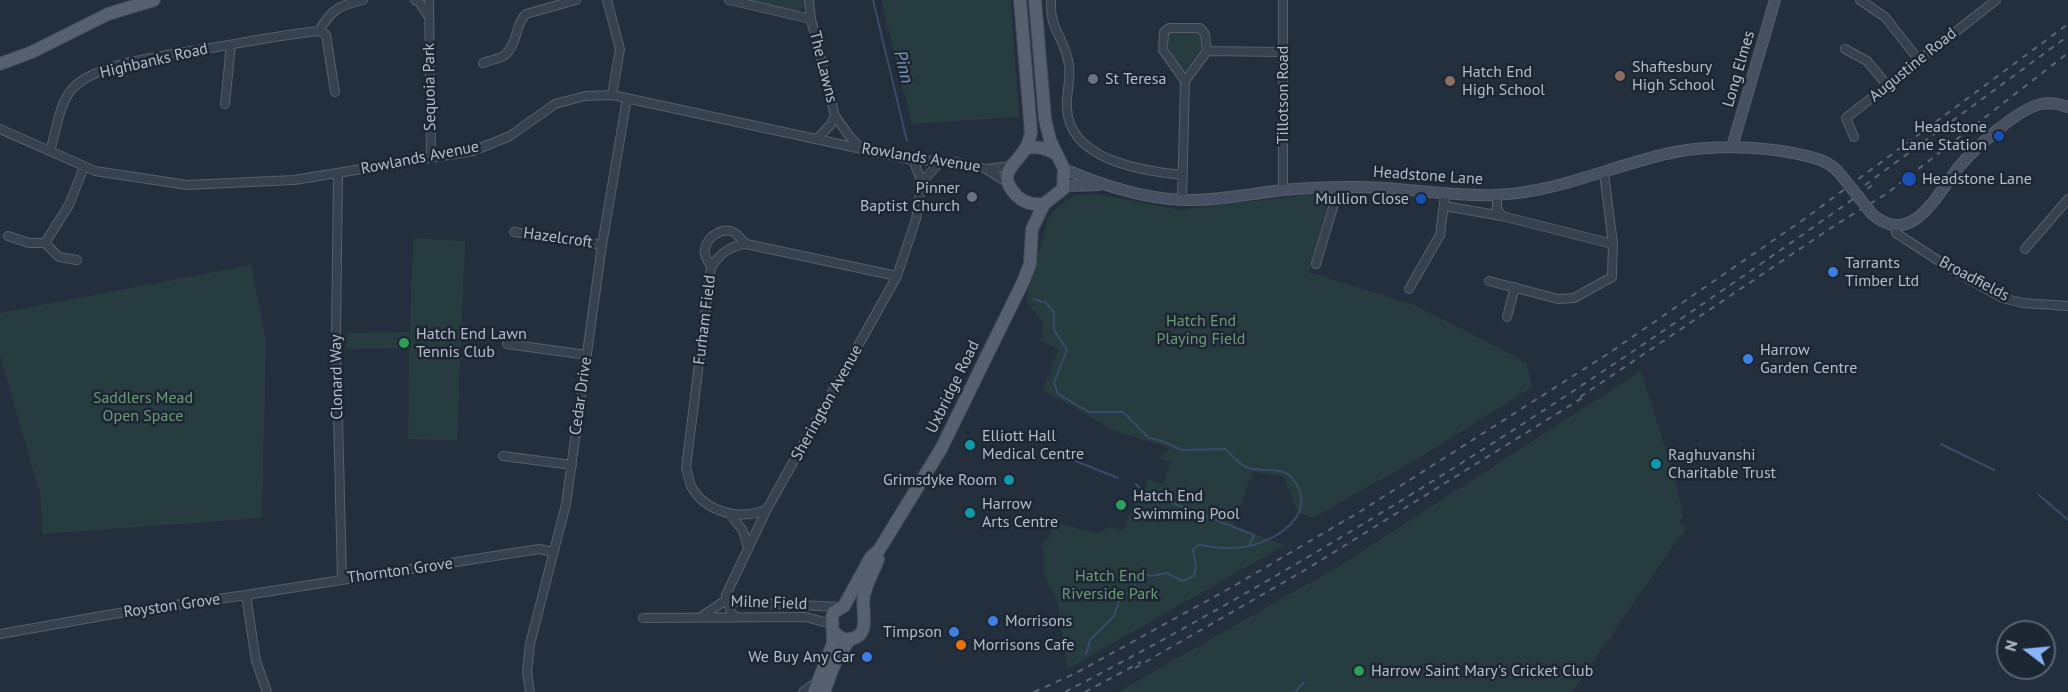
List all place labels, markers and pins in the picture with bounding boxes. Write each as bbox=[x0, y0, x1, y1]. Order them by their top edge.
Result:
place label: Shaftesbury High School bbox=[1632, 57, 1715, 95]
place label: Hatch End High School bbox=[1462, 62, 1545, 100]
place label: St Teresa bbox=[1105, 69, 1166, 89]
marker: Shaftesbury High School bbox=[1613, 69, 1627, 83]
marker: St Teresa bbox=[1086, 72, 1100, 86]
marker: Hatch End High School bbox=[1443, 74, 1457, 88]
place label: Headstone Lane Station bbox=[1901, 117, 1987, 155]
marker: Headstone Lane Station bbox=[1992, 129, 2006, 143]
place label: Headstone Lane bbox=[1922, 169, 2032, 189]
marker: Headstone Lane bbox=[1900, 170, 1918, 188]
place label: Pinner Baptist Church bbox=[860, 178, 960, 216]
place label: Mullion Close bbox=[1315, 189, 1409, 209]
marker: Pinner Baptist Church bbox=[965, 190, 979, 204]
marker: Mullion Close bbox=[1414, 192, 1428, 206]
place label: Tarrants Timber Ltd bbox=[1845, 253, 1919, 291]
marker: Tarrants Timber Ltd bbox=[1826, 265, 1840, 279]
place label: Hatch End Lawn Tennis Club bbox=[416, 324, 527, 362]
marker: Hatch End Lawn Tennis Club bbox=[397, 336, 411, 350]
place label: Harrow Garden Centre bbox=[1760, 340, 1857, 378]
marker: Harrow Garden Centre bbox=[1741, 352, 1755, 366]
place label: Elliott Hall Medical Centre bbox=[982, 426, 1084, 464]
marker: Elliott Hall Medical Centre bbox=[963, 438, 977, 452]
place label: Raghuvanshi Charitable Trust bbox=[1668, 445, 1776, 483]
marker: Raghuvanshi Charitable Trust bbox=[1649, 457, 1663, 471]
place label: Grimsdyke Room bbox=[883, 470, 997, 490]
marker: Grimsdyke Room bbox=[1002, 473, 1016, 487]
place label: Hatch End Swimming Pool bbox=[1133, 486, 1240, 524]
place label: Harrow Arts Centre bbox=[982, 494, 1058, 532]
marker: Hatch End Swimming Pool bbox=[1114, 498, 1128, 512]
marker: Harrow Arts Centre bbox=[963, 506, 977, 520]
place label: Morrisons bbox=[1005, 611, 1072, 631]
marker: Morrisons bbox=[986, 614, 1000, 628]
place label: Timpson bbox=[883, 622, 942, 642]
marker: Timpson bbox=[947, 625, 961, 639]
place label: Morrisons Cafe bbox=[973, 635, 1074, 655]
marker: Morrisons Cafe bbox=[954, 638, 968, 652]
place label: We Buy Any Car bbox=[748, 647, 855, 667]
marker: We Buy Any Car bbox=[860, 650, 874, 664]
place label: Harrow Saint Mary's Cricket Club bbox=[1371, 661, 1593, 681]
marker: Harrow Saint Mary's Cricket Club bbox=[1352, 664, 1366, 678]

